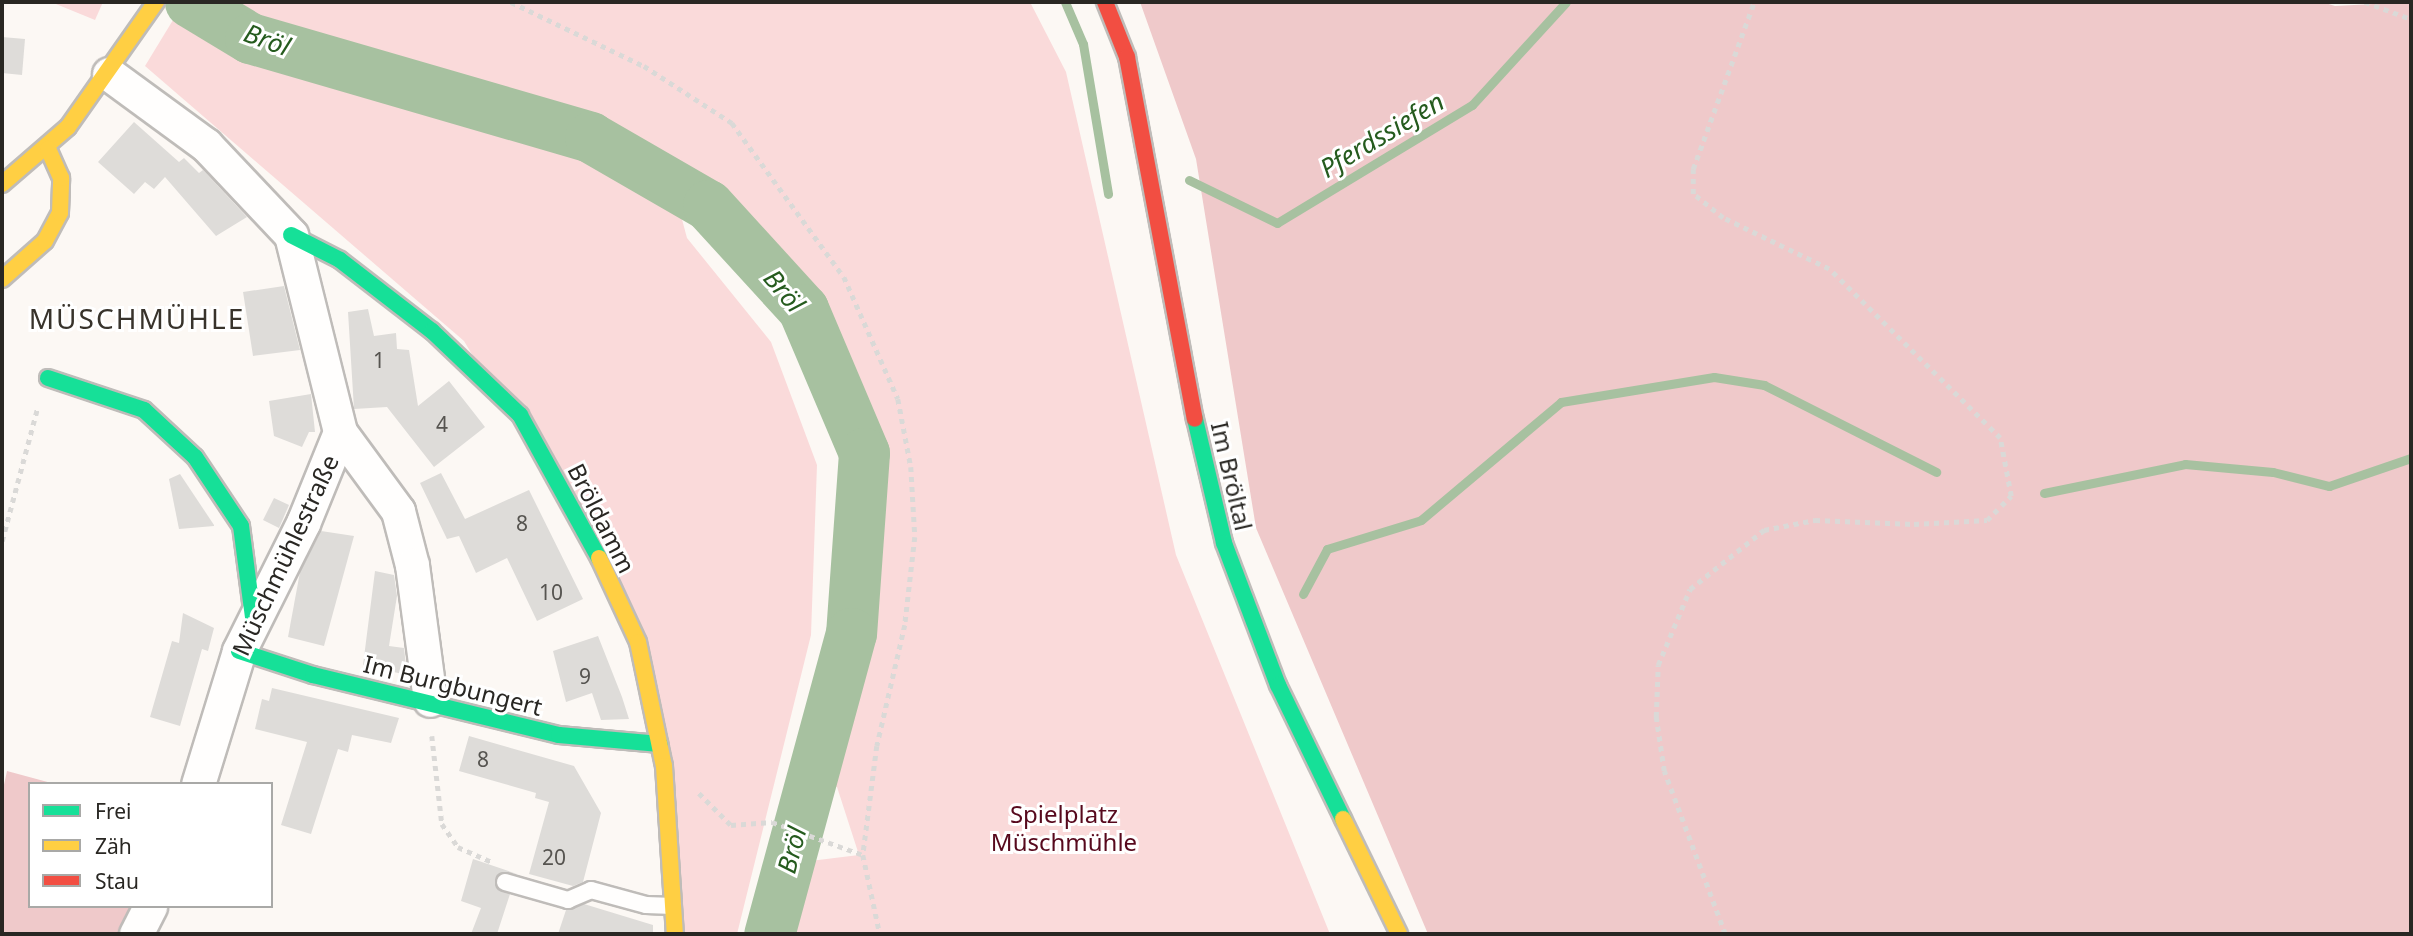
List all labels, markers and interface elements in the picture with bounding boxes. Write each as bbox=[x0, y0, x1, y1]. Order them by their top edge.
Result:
water label: Bröl bbox=[240, 17, 294, 63]
water label: Pferdssiefen bbox=[1314, 86, 1450, 184]
water label: Bröl bbox=[757, 263, 811, 319]
district label: MÜSCHMÜHLE bbox=[30, 301, 244, 335]
house number: 1 bbox=[373, 347, 385, 373]
house number: 4 bbox=[436, 411, 448, 437]
street label: Im Bröltal bbox=[1205, 419, 1259, 533]
street label: Müschmühlestraße bbox=[226, 450, 344, 660]
street label: Bröldamm bbox=[562, 459, 642, 577]
house number: 8 bbox=[516, 510, 528, 536]
house number: 10 bbox=[539, 579, 563, 605]
street label: Im Burgbungert bbox=[361, 649, 545, 721]
house number: 9 bbox=[579, 663, 591, 689]
house number: 8 bbox=[477, 746, 489, 772]
legend bbox=[28, 782, 273, 908]
text: Frei bbox=[95, 797, 131, 825]
park label: Spielplatz Müschmühle bbox=[991, 800, 1137, 856]
water label: Bröl bbox=[771, 823, 813, 877]
text: Zäh bbox=[95, 832, 132, 860]
house number: 20 bbox=[542, 844, 566, 870]
text: Stau bbox=[95, 867, 139, 895]

